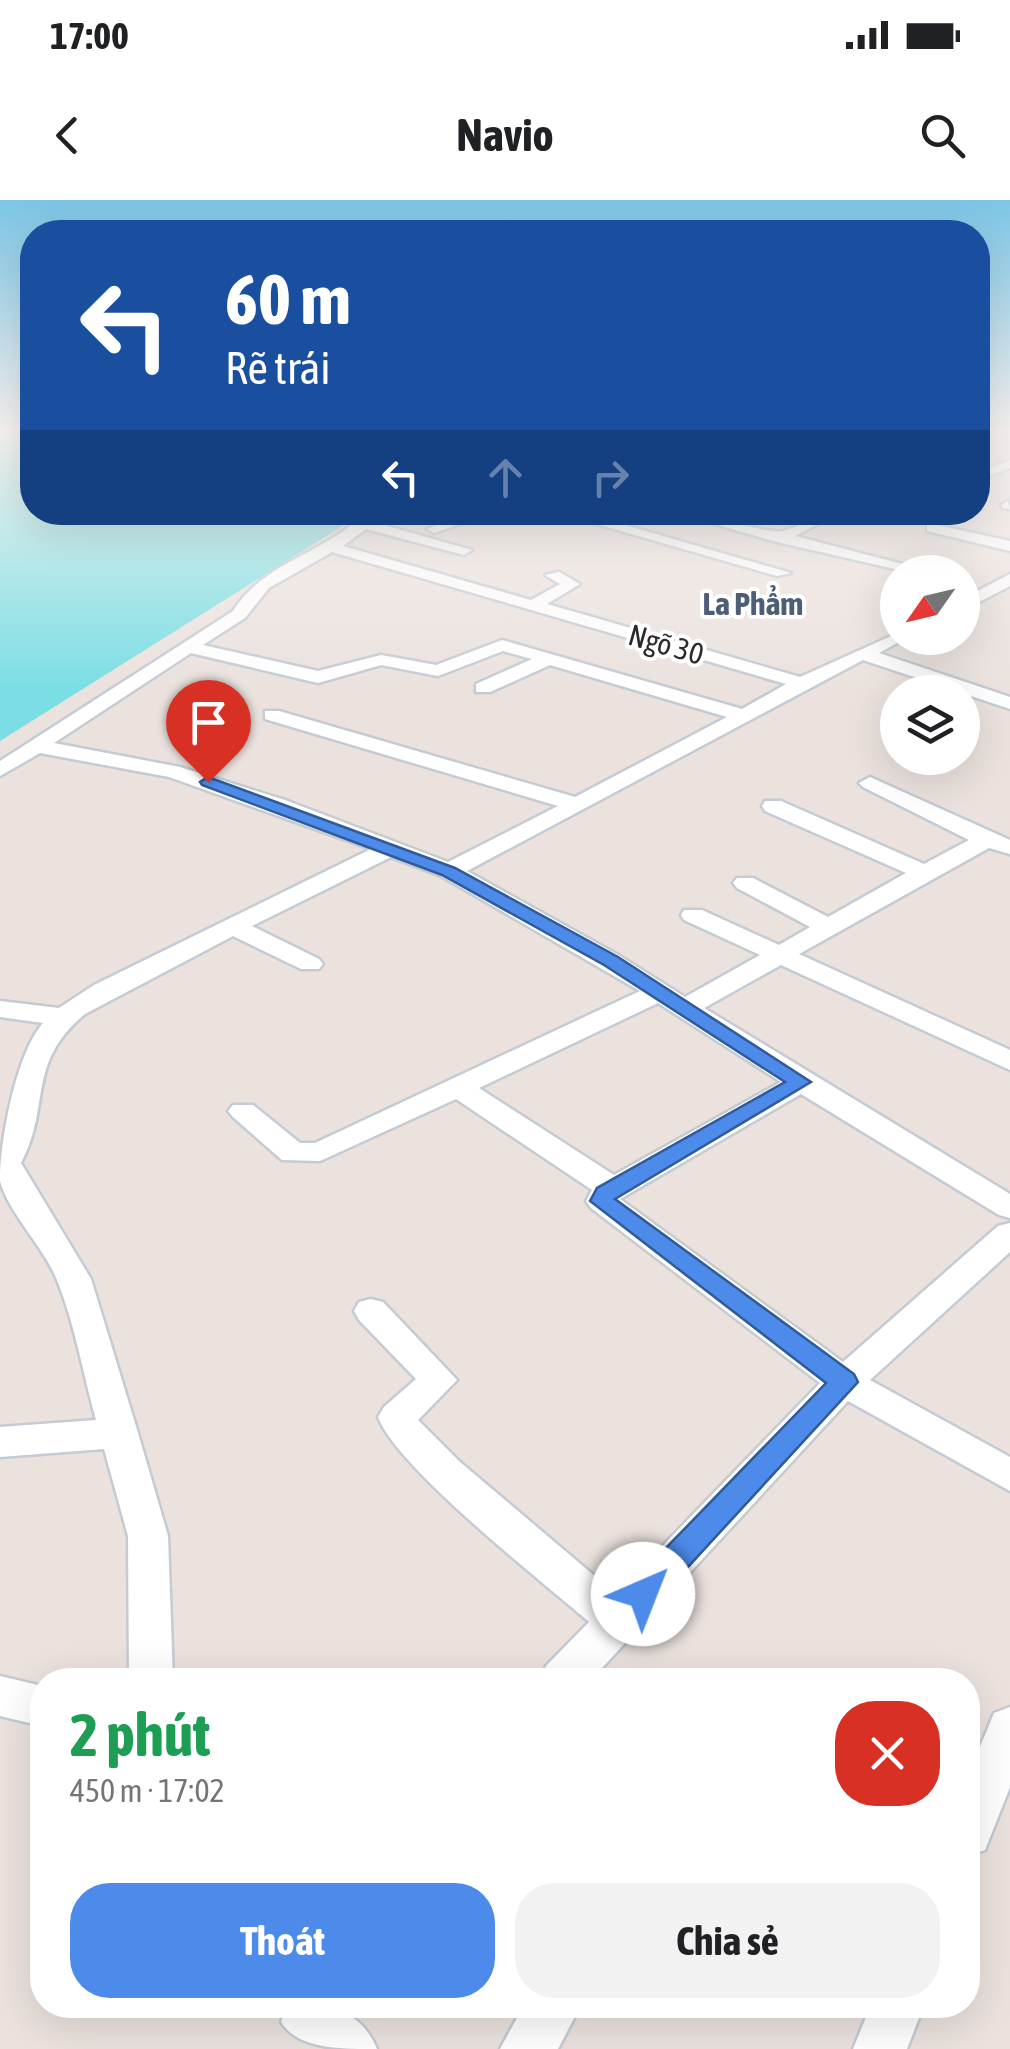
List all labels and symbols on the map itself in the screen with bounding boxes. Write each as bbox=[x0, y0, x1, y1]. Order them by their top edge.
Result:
north arrow bbox=[880, 555, 980, 655]
district label: La Phẩm bbox=[703, 585, 803, 622]
street label: Ngõ 30 bbox=[625, 617, 708, 671]
pin bbox=[166, 680, 251, 783]
position arrow bbox=[591, 1542, 695, 1646]

